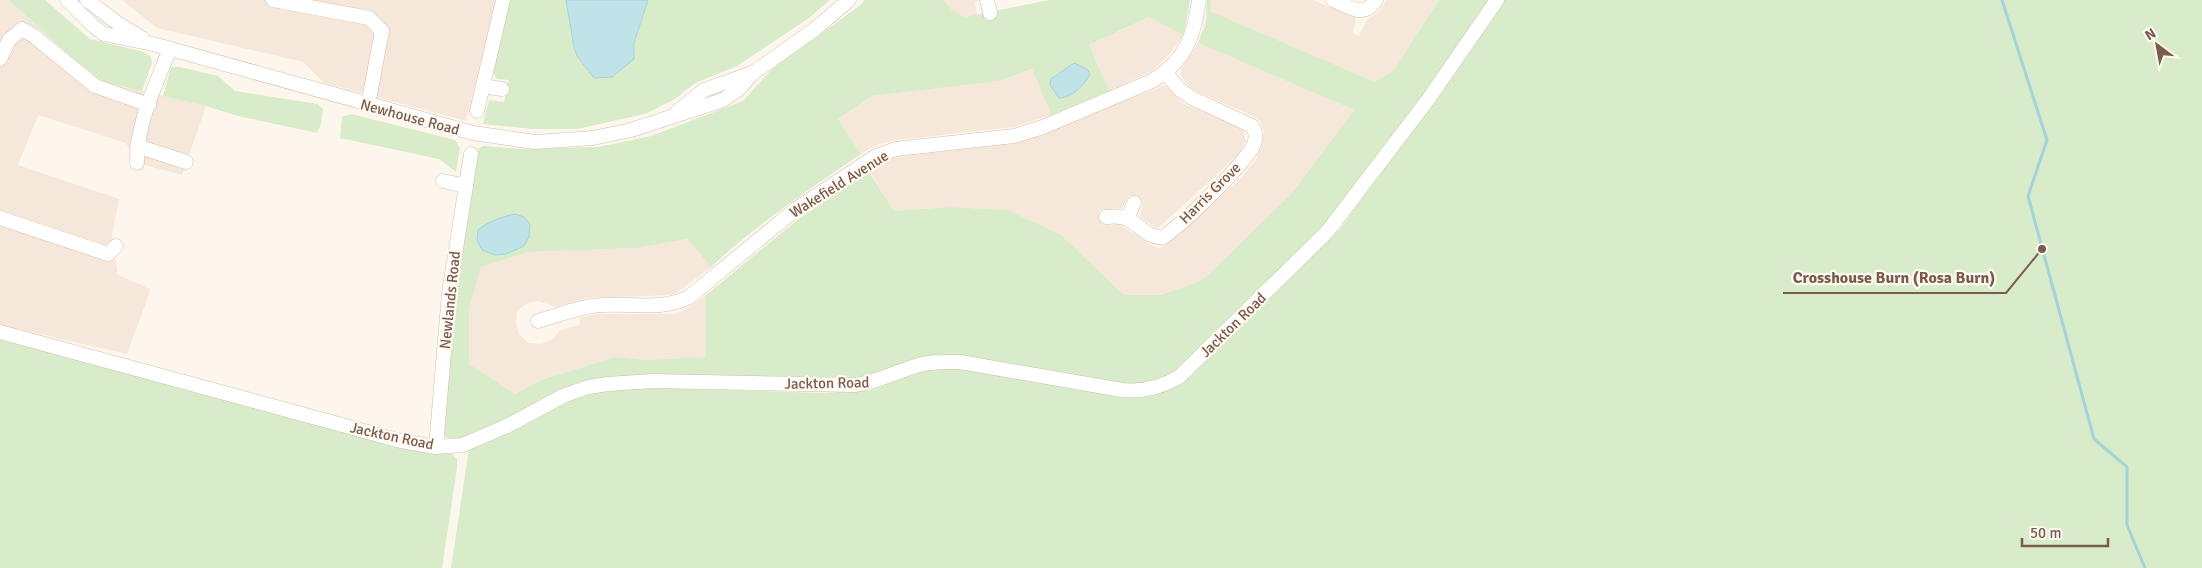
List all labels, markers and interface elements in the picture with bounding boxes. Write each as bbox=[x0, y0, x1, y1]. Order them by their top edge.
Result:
north arrow bbox=[2132, 20, 2182, 70]
text: N bbox=[2142, 25, 2159, 44]
street label: Newhouse Road bbox=[358, 95, 462, 139]
street label: Wakefield Avenue bbox=[786, 146, 892, 222]
street label: Harris Grove bbox=[1175, 158, 1245, 228]
street label: Newlands Road bbox=[436, 250, 464, 350]
callout: Crosshouse Burn (Rosa Burn) bbox=[1783, 262, 2006, 293]
text: Crosshouse Burn (Rosa Burn) bbox=[1793, 268, 1995, 288]
street label: Jackton Road bbox=[1196, 289, 1270, 361]
street label: Jackton Road bbox=[784, 373, 870, 393]
street label: Jackton Road bbox=[349, 418, 435, 454]
scale bar bbox=[2022, 516, 2108, 548]
text: 50 m bbox=[2030, 524, 2061, 542]

